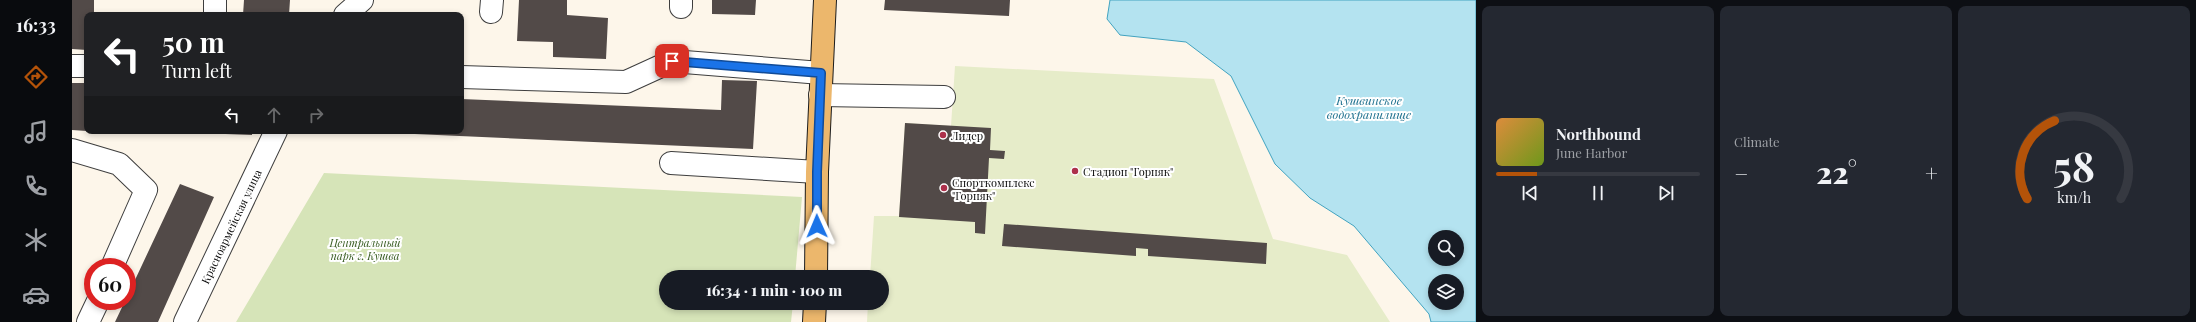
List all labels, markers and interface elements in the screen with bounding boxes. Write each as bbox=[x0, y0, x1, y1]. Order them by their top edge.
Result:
text: 16:33 bbox=[16, 13, 56, 37]
text: 50 m bbox=[162, 23, 225, 60]
icon: left bbox=[96, 28, 148, 80]
pin bbox=[655, 44, 689, 78]
icon: arrive bbox=[661, 50, 683, 72]
text: Turn left bbox=[162, 59, 232, 83]
icon: directions bbox=[22, 63, 50, 91]
water label: Кушвинское водохранилище bbox=[1327, 92, 1411, 122]
icon: left bbox=[221, 104, 243, 126]
icon: ahead bbox=[263, 104, 285, 126]
icon: right bbox=[305, 104, 327, 126]
icon: music bbox=[22, 118, 50, 146]
text: Northbound bbox=[1556, 124, 1641, 144]
place label: Лидер bbox=[950, 128, 983, 143]
marker: Лидер bbox=[938, 130, 948, 140]
text: Climate bbox=[1734, 133, 1780, 150]
text: 58 bbox=[2053, 137, 2095, 192]
text: June Harbor bbox=[1556, 144, 1627, 161]
text: 22° bbox=[1816, 152, 1857, 192]
text: − bbox=[1734, 158, 1748, 188]
text: + bbox=[1925, 158, 1938, 188]
place label: Стадион "Горняк" bbox=[1083, 164, 1173, 179]
street label: Красноармейская улица bbox=[197, 166, 264, 286]
marker: Стадион "Горняк" bbox=[1070, 166, 1080, 176]
icon: phone bbox=[22, 172, 50, 200]
place label: Спорткомплекс "Горняк" bbox=[952, 175, 1035, 203]
icon: previous bbox=[1519, 182, 1541, 204]
icon: pause bbox=[1587, 182, 1609, 204]
icon: next bbox=[1655, 182, 1677, 204]
marker: Спорткомплекс "Горняк" bbox=[939, 183, 949, 193]
text: km/h bbox=[2057, 188, 2092, 207]
position arrow bbox=[796, 205, 838, 247]
icon: climate bbox=[22, 226, 50, 254]
map controls bbox=[1428, 230, 1464, 310]
button: search bbox=[1428, 230, 1464, 266]
park label: Центральный парк г. Кушва bbox=[328, 235, 401, 263]
speed limit sign: 60 bbox=[84, 258, 136, 310]
button: layers bbox=[1428, 274, 1464, 310]
text: 16:34 · 1 min · 100 m bbox=[706, 280, 842, 300]
icon: car bbox=[22, 281, 50, 309]

